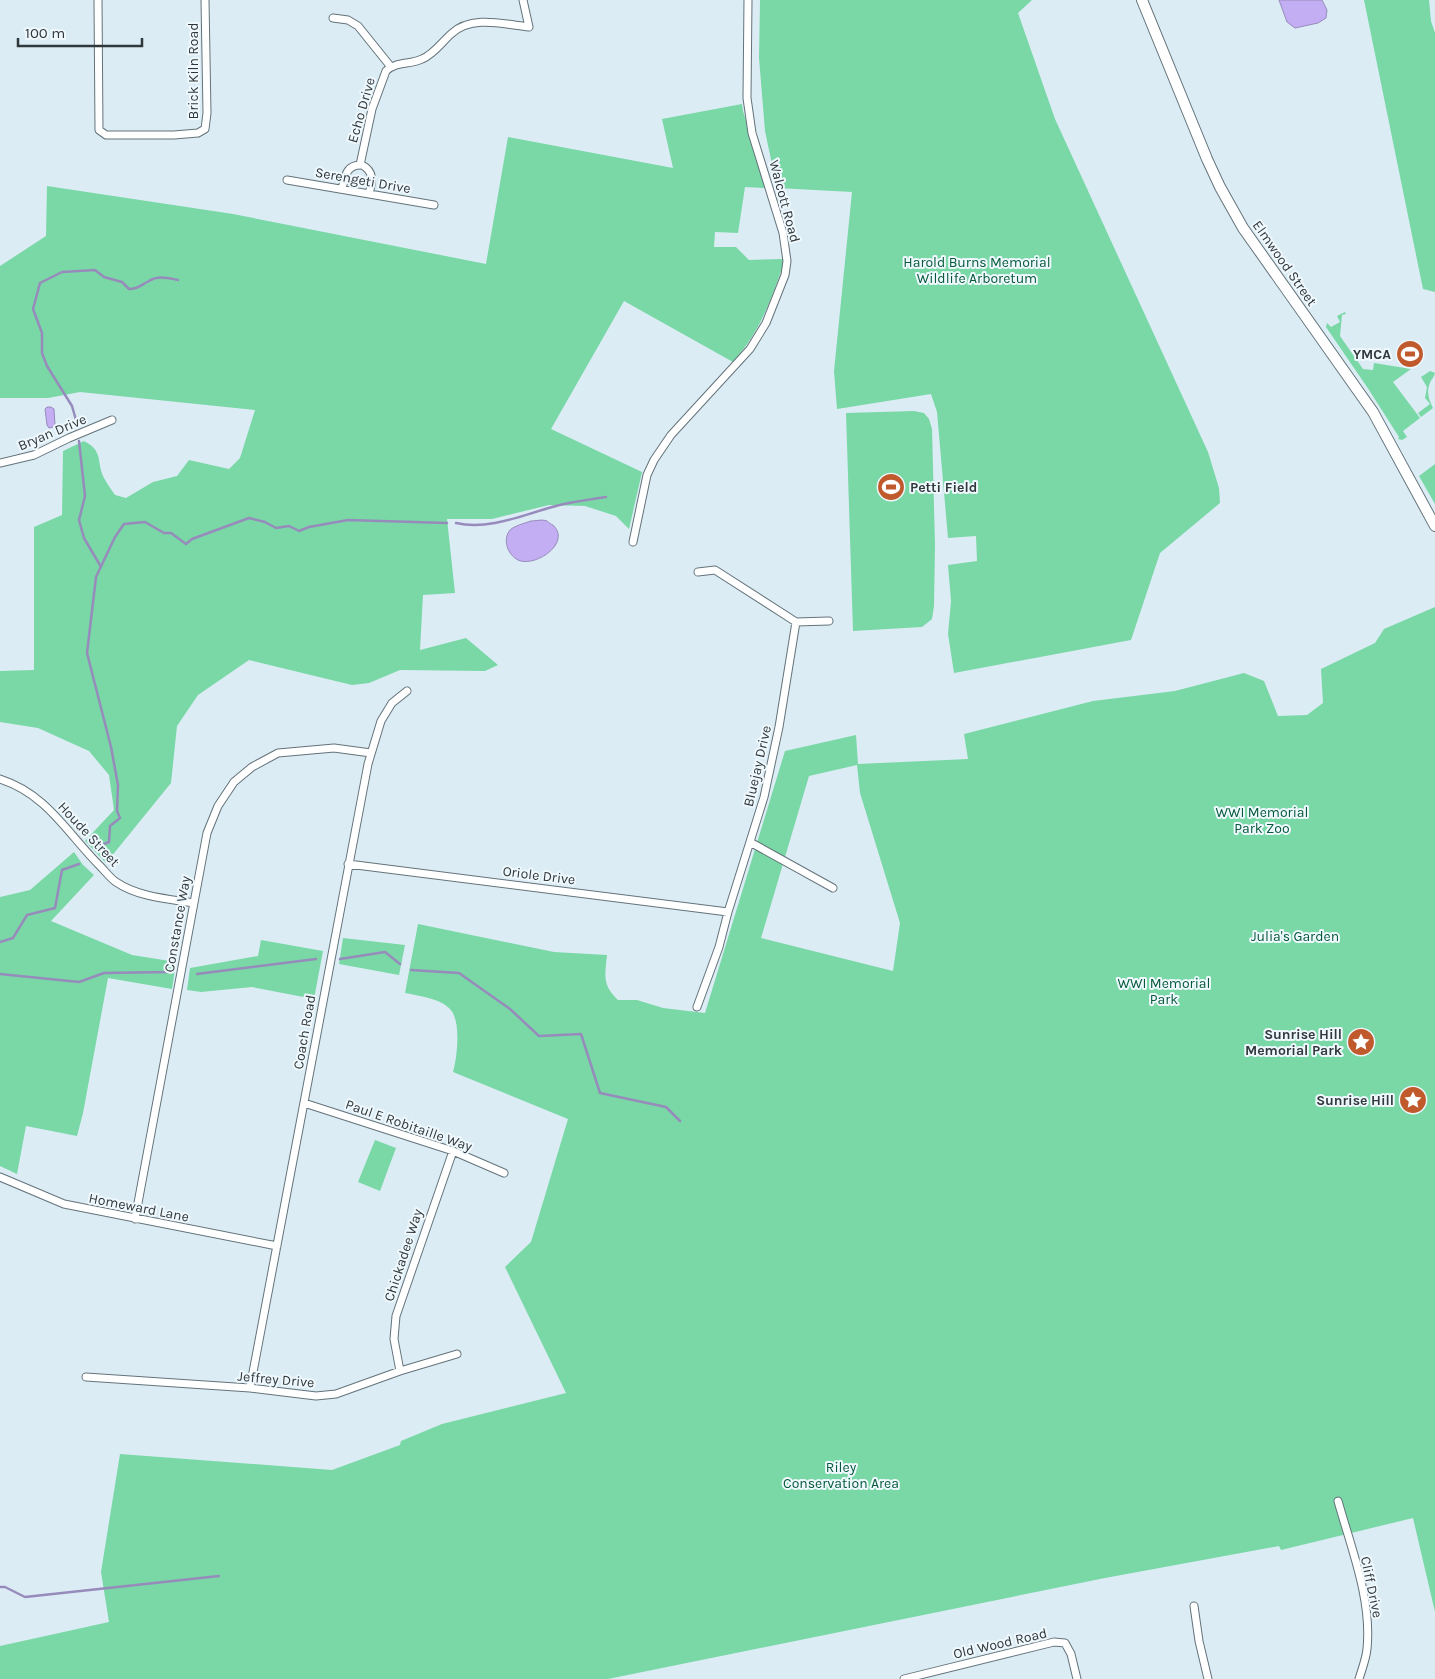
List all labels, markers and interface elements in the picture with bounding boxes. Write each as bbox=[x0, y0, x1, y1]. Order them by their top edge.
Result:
scale bar bbox=[18, 15, 141, 47]
street label: Brick Kiln Road bbox=[185, 23, 202, 119]
text: 100 m bbox=[25, 24, 65, 42]
street label: Echo Drive bbox=[344, 75, 379, 145]
street label: Walcott Road bbox=[765, 158, 804, 244]
street label: Serengeti Drive bbox=[314, 164, 412, 197]
street label: Elmwood Street bbox=[1249, 217, 1320, 309]
park label: Harold Burns Memorial Wildlife Arboretum bbox=[903, 254, 1051, 287]
sports icon: YMCA bbox=[1395, 339, 1425, 369]
place label: YMCA bbox=[1353, 346, 1391, 363]
street label: Bryan Drive bbox=[16, 410, 89, 454]
sports icon: Petti Field bbox=[876, 472, 906, 502]
place label: Petti Field bbox=[910, 479, 977, 496]
street label: Bluejay Drive bbox=[740, 724, 775, 808]
street label: Houde Street bbox=[54, 798, 123, 870]
park label: WWI Memorial Park Zoo bbox=[1216, 804, 1308, 837]
street label: Oriole Drive bbox=[502, 863, 576, 888]
street label: Constance Way bbox=[161, 874, 194, 974]
park label: Julia's Garden bbox=[1251, 928, 1339, 945]
park label: WWI Memorial Park bbox=[1118, 975, 1210, 1008]
street label: Coach Road bbox=[290, 994, 319, 1071]
place label: Sunrise Hill Memorial Park bbox=[1245, 1026, 1343, 1059]
place icon: Sunrise Hill Memorial Park bbox=[1346, 1027, 1376, 1057]
place icon: Sunrise Hill bbox=[1398, 1085, 1428, 1115]
place label: Sunrise Hill bbox=[1316, 1092, 1394, 1109]
street label: Paul E Robitaille Way bbox=[343, 1096, 475, 1155]
street label: Homeward Lane bbox=[87, 1189, 190, 1226]
street label: Chickadee Way bbox=[381, 1206, 427, 1304]
street label: Jeffrey Drive bbox=[237, 1368, 315, 1391]
park label: Riley Conservation Area bbox=[783, 1459, 899, 1492]
street label: Cliff Drive bbox=[1357, 1555, 1386, 1619]
street label: Old Wood Road bbox=[952, 1624, 1049, 1663]

